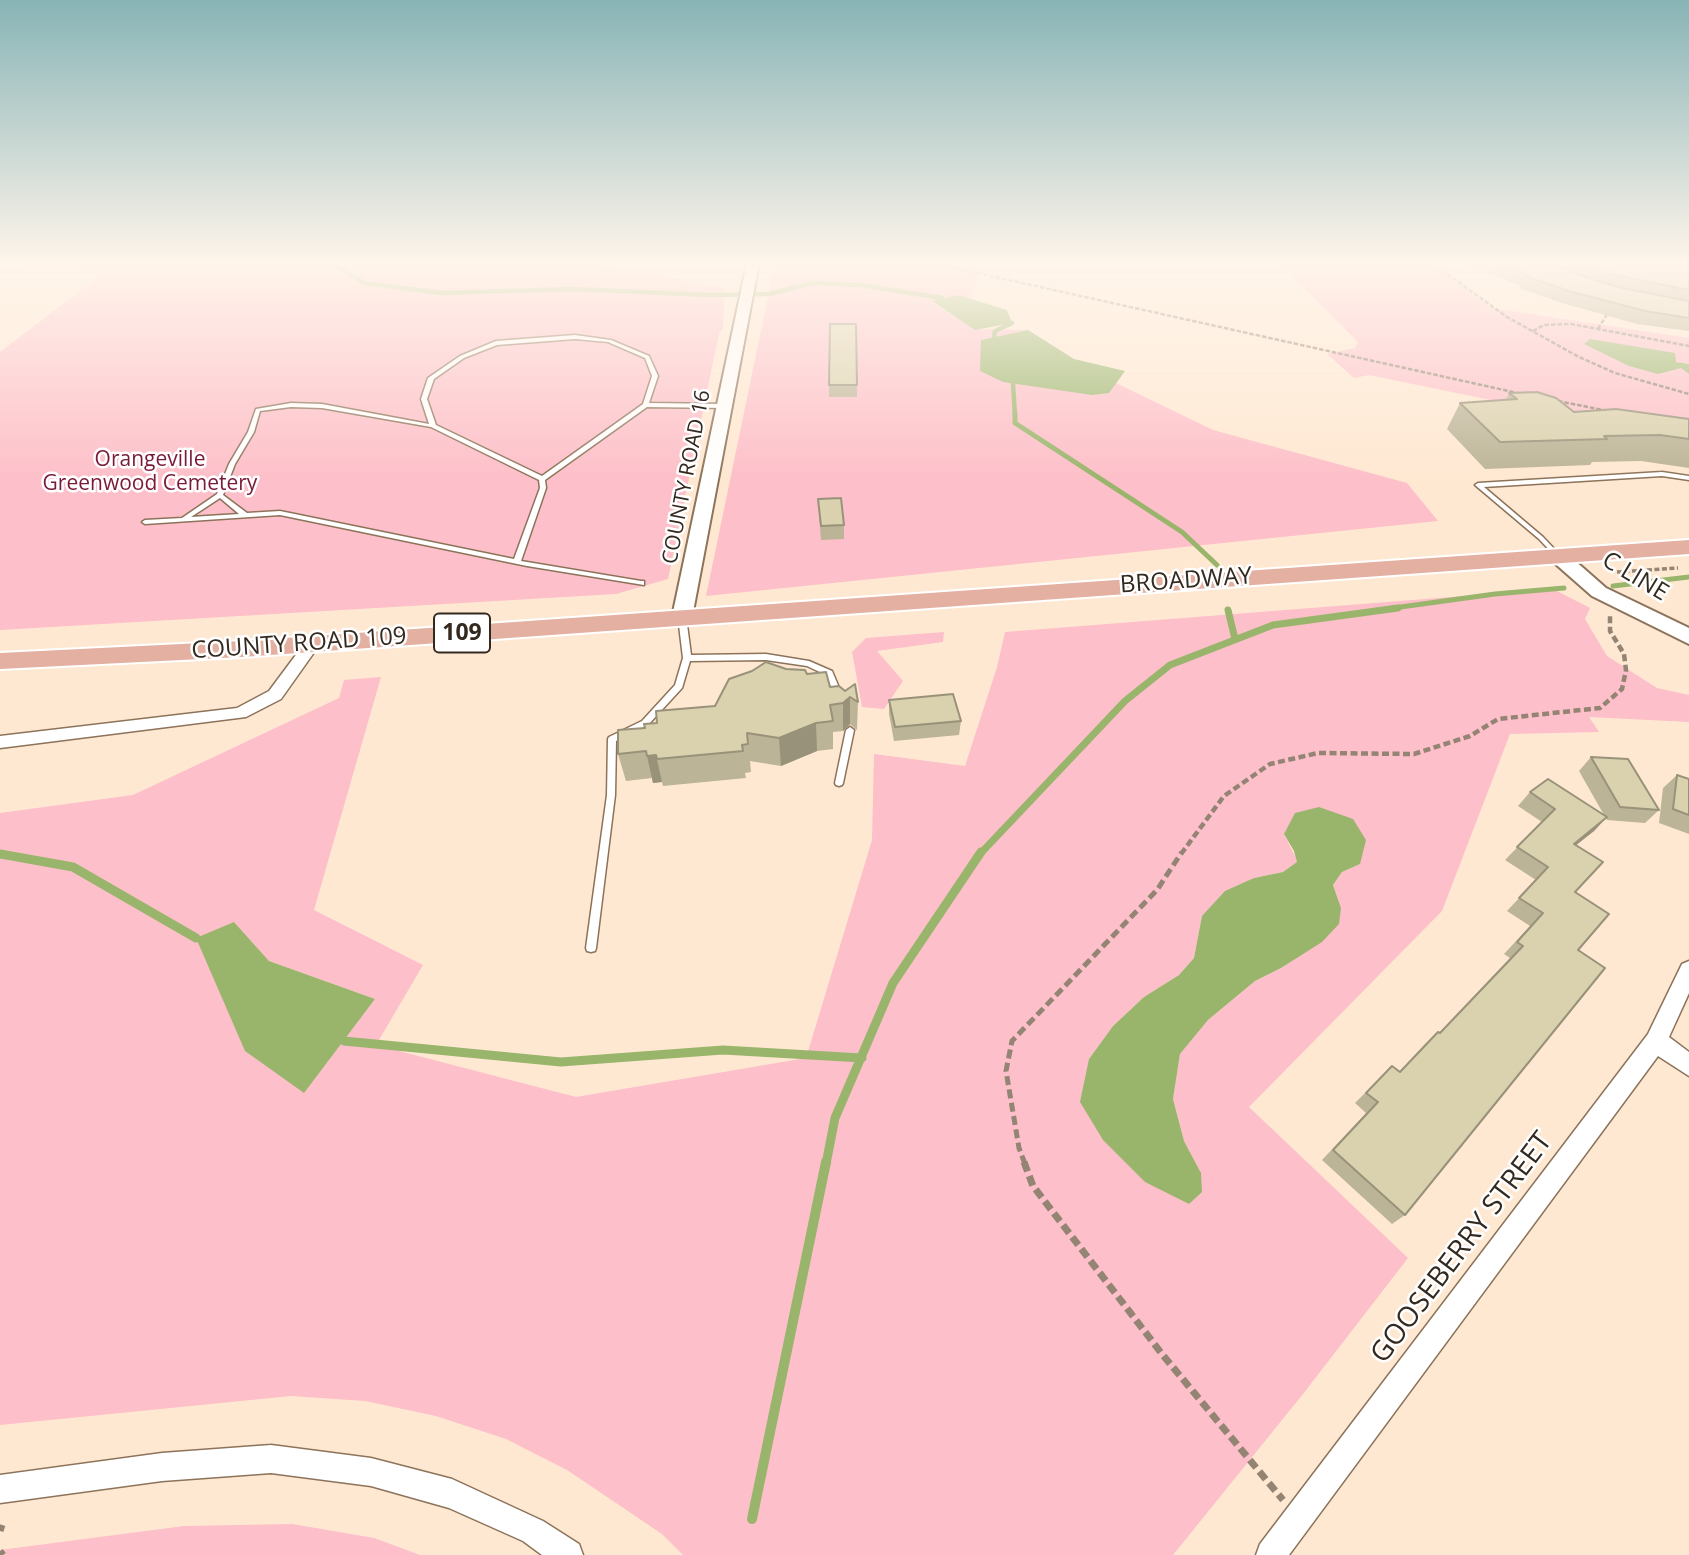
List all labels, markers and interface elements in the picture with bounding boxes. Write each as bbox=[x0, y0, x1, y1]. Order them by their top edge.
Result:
street label: COUNTY ROAD 16 bbox=[658, 388, 716, 566]
park label: Orangeville Greenwood Cemetery bbox=[43, 447, 257, 497]
street label: C LINE bbox=[1597, 546, 1673, 608]
street label: BROADWAY bbox=[1119, 562, 1253, 600]
road number: 109 bbox=[434, 614, 490, 652]
street label: COUNTY ROAD 109 bbox=[190, 622, 408, 666]
street label: GOOSEBERRY STREET bbox=[1364, 1126, 1560, 1370]

